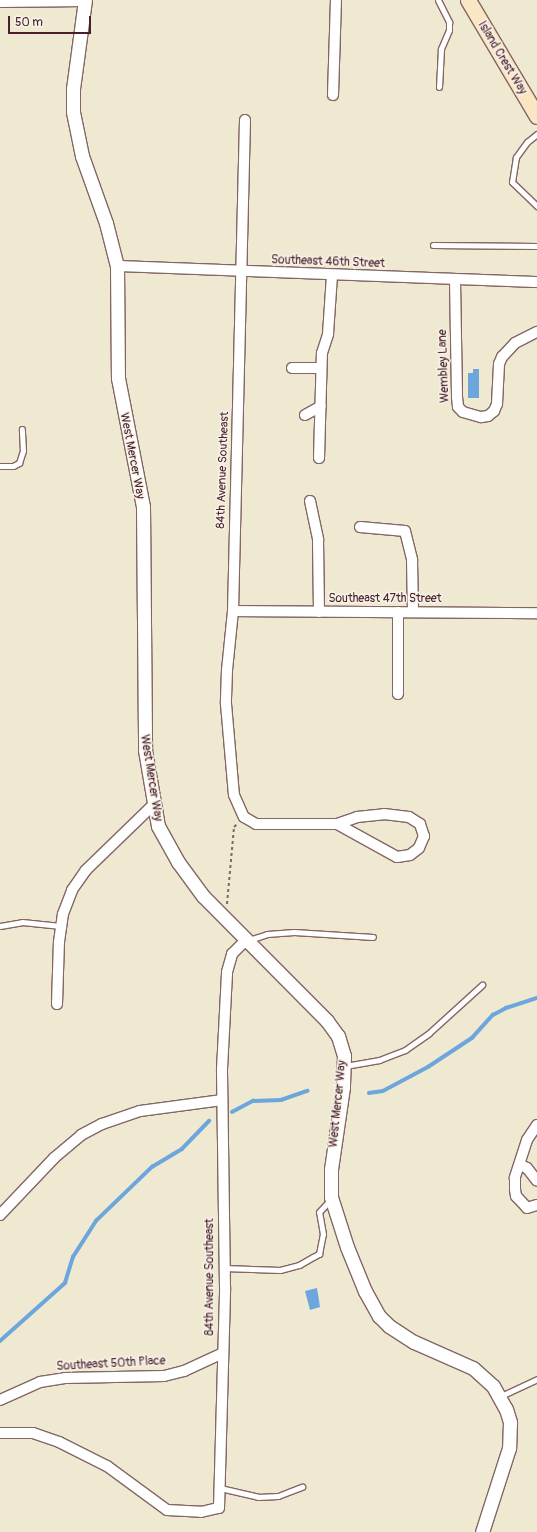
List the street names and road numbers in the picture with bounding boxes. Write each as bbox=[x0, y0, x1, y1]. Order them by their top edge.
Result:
street label: Island Crest Way bbox=[474, 19, 530, 97]
street label: Southeast 46th Street bbox=[271, 253, 385, 271]
street label: Wembley Lane bbox=[436, 329, 452, 403]
street label: 84th Avenue Southeast bbox=[214, 411, 232, 529]
street label: West Mercer Way bbox=[117, 412, 147, 500]
street label: Southeast 47th Street bbox=[328, 592, 442, 606]
street label: West Mercer Way bbox=[137, 734, 165, 822]
street label: West Mercer Way bbox=[326, 1060, 350, 1148]
street label: 84th Avenue Southeast bbox=[203, 1218, 217, 1336]
street label: Southeast 50th Place bbox=[56, 1354, 166, 1374]

